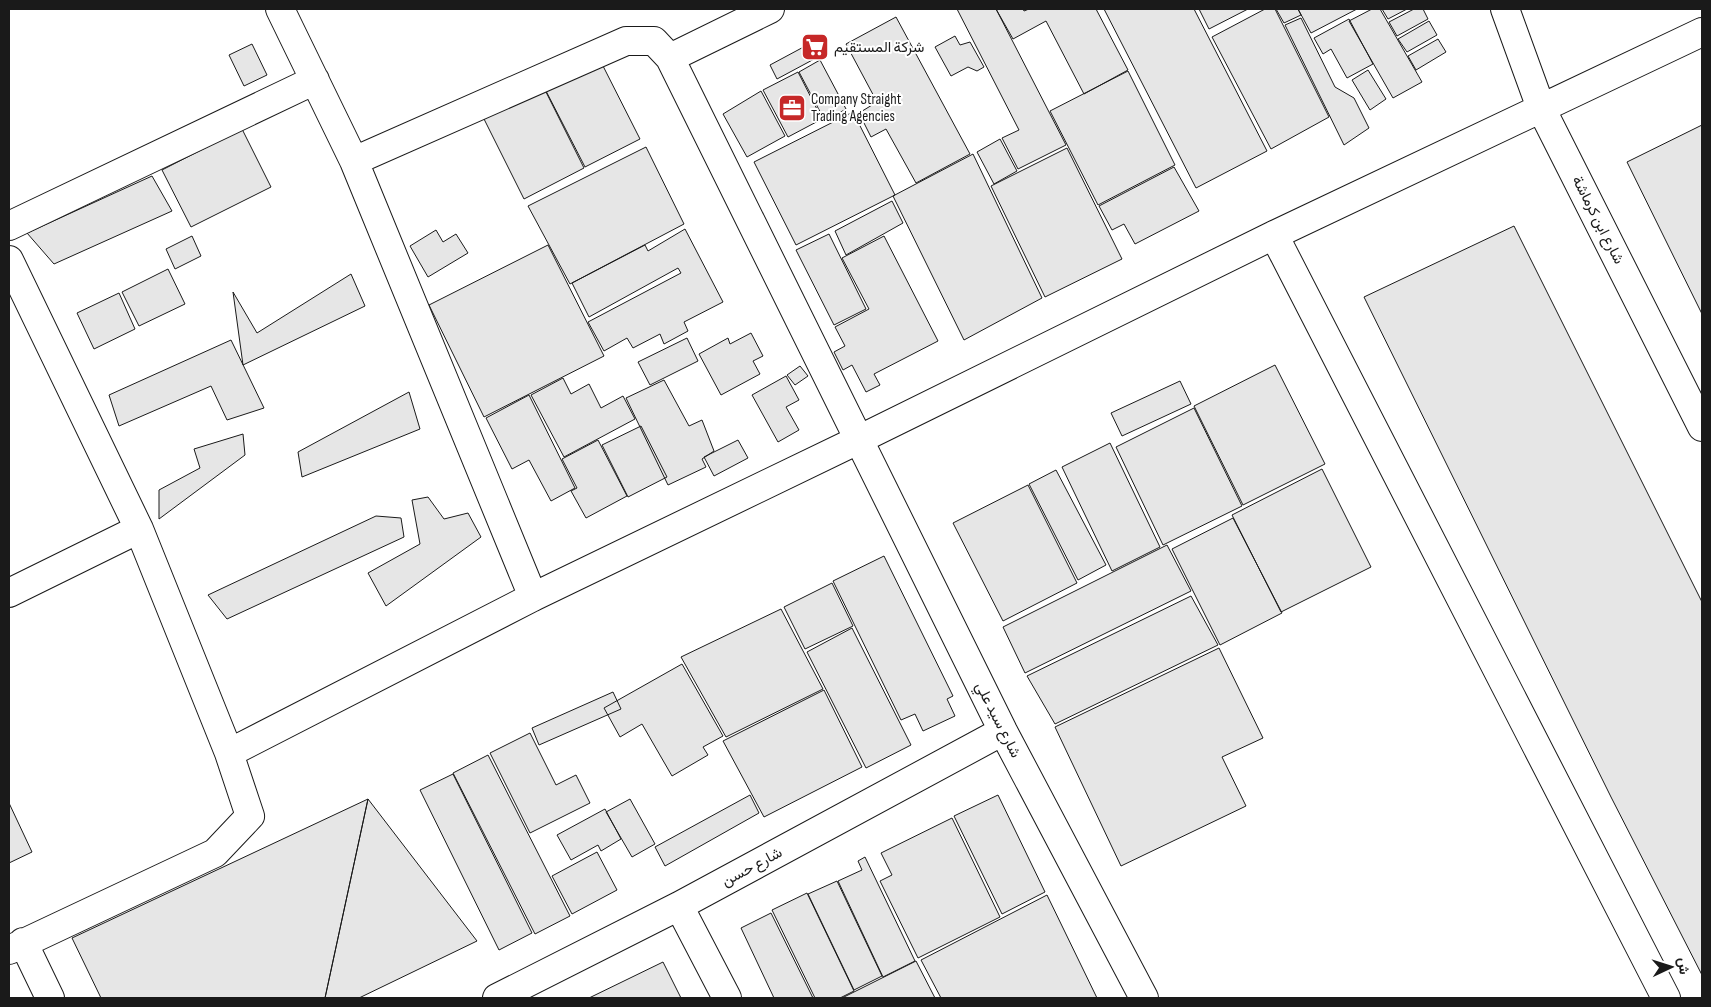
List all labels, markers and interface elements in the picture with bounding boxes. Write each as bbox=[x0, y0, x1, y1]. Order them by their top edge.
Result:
supermarket icon: شركة المستقيم bbox=[800, 32, 830, 62]
place label: شركة المستقيم bbox=[834, 38, 924, 57]
place label: Company Straight Trading Agencies bbox=[811, 90, 902, 126]
office icon: Company Straight Trading Agencies bbox=[777, 93, 807, 123]
street label: شارع ابن كرماشة bbox=[1567, 173, 1628, 268]
street label: شارع سيد علي bbox=[968, 679, 1025, 763]
street label: شارع حسن bbox=[718, 843, 786, 892]
north arrow bbox=[1646, 942, 1696, 992]
text: ش bbox=[1674, 957, 1693, 975]

